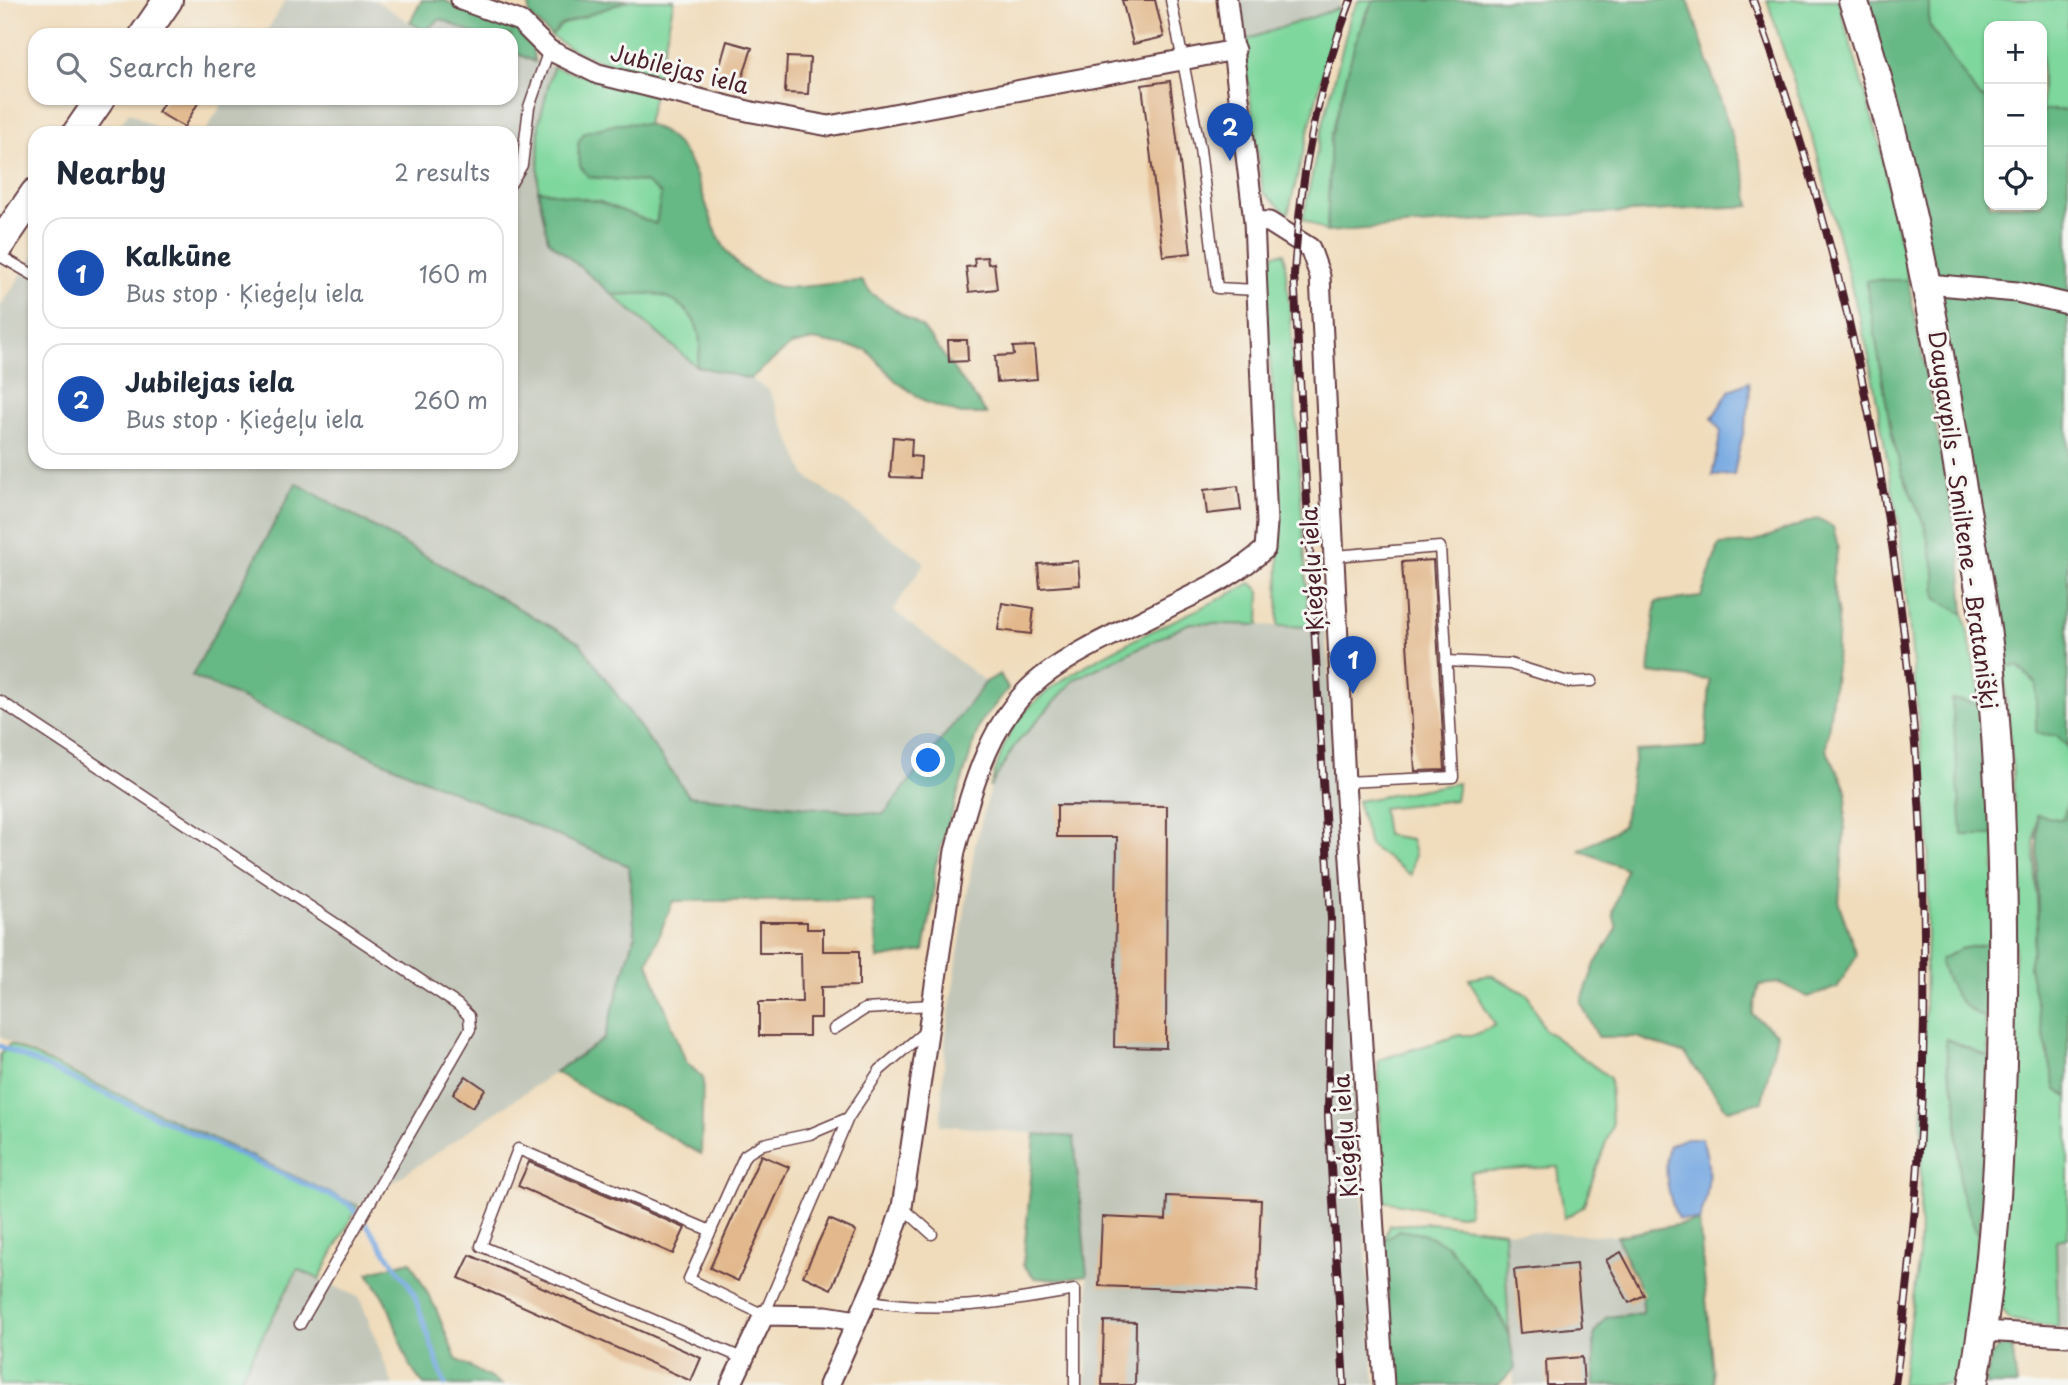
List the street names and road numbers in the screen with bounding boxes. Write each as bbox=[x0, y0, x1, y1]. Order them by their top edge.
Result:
street label: Jubilejas iela bbox=[607, 34, 754, 102]
street label: Daugavpils - Smiltene - Bratanišķi bbox=[1920, 329, 2008, 711]
street label: Ķieģeļu iela bbox=[1290, 506, 1332, 632]
street label: Ķieģeļu iela bbox=[1322, 1072, 1366, 1199]

